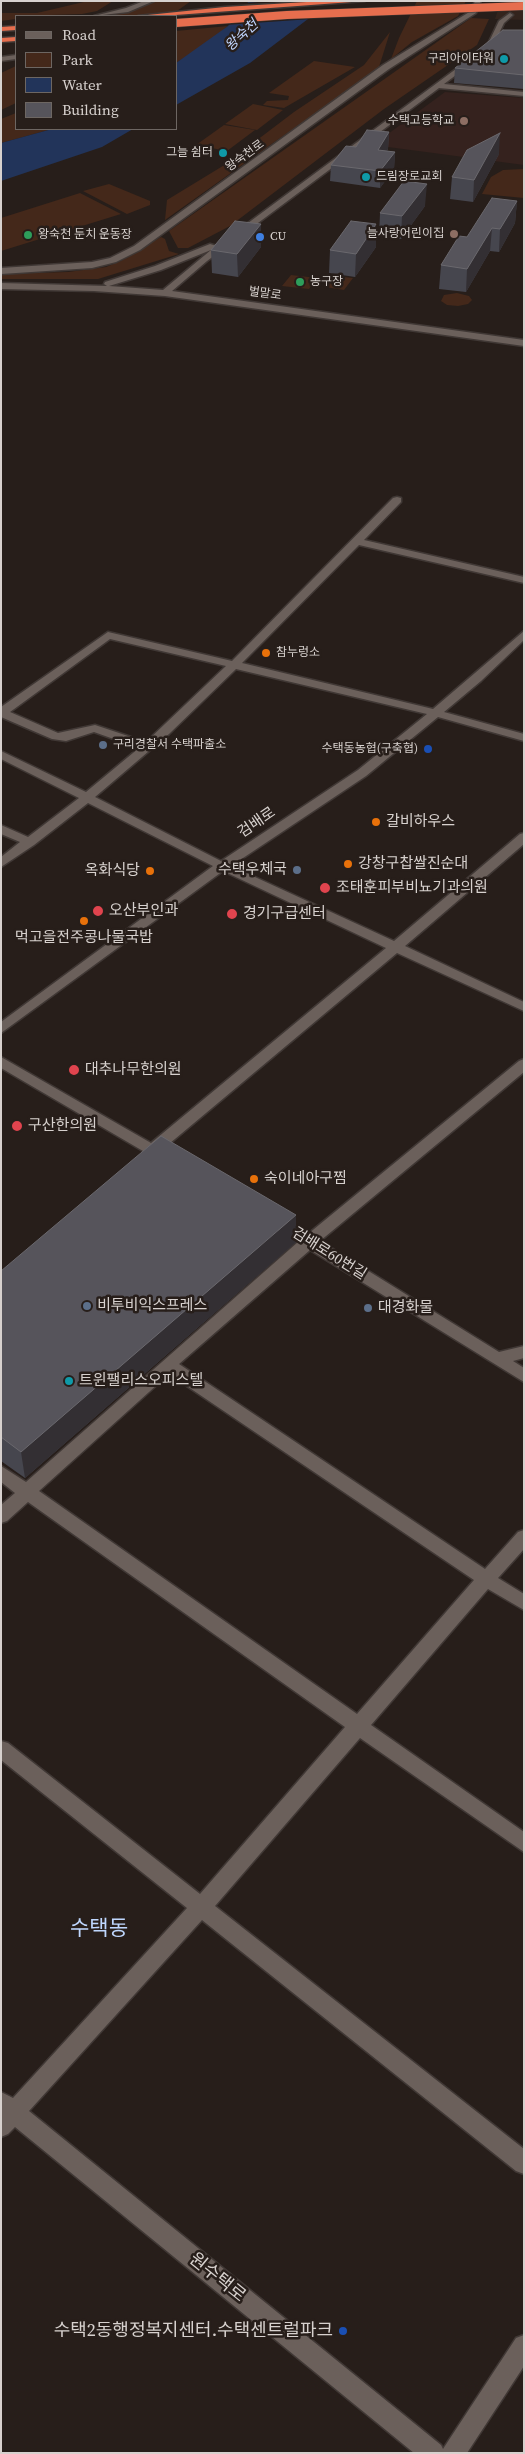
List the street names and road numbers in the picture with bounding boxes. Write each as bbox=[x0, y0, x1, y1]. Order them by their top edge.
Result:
street label: 왕숙천로 bbox=[223, 137, 267, 175]
street label: 벌말로 bbox=[248, 285, 282, 303]
street label: 검배로 bbox=[235, 804, 279, 842]
street label: 검배로60번길 bbox=[289, 1224, 369, 1284]
street label: 원수택로 bbox=[184, 2249, 250, 2307]

